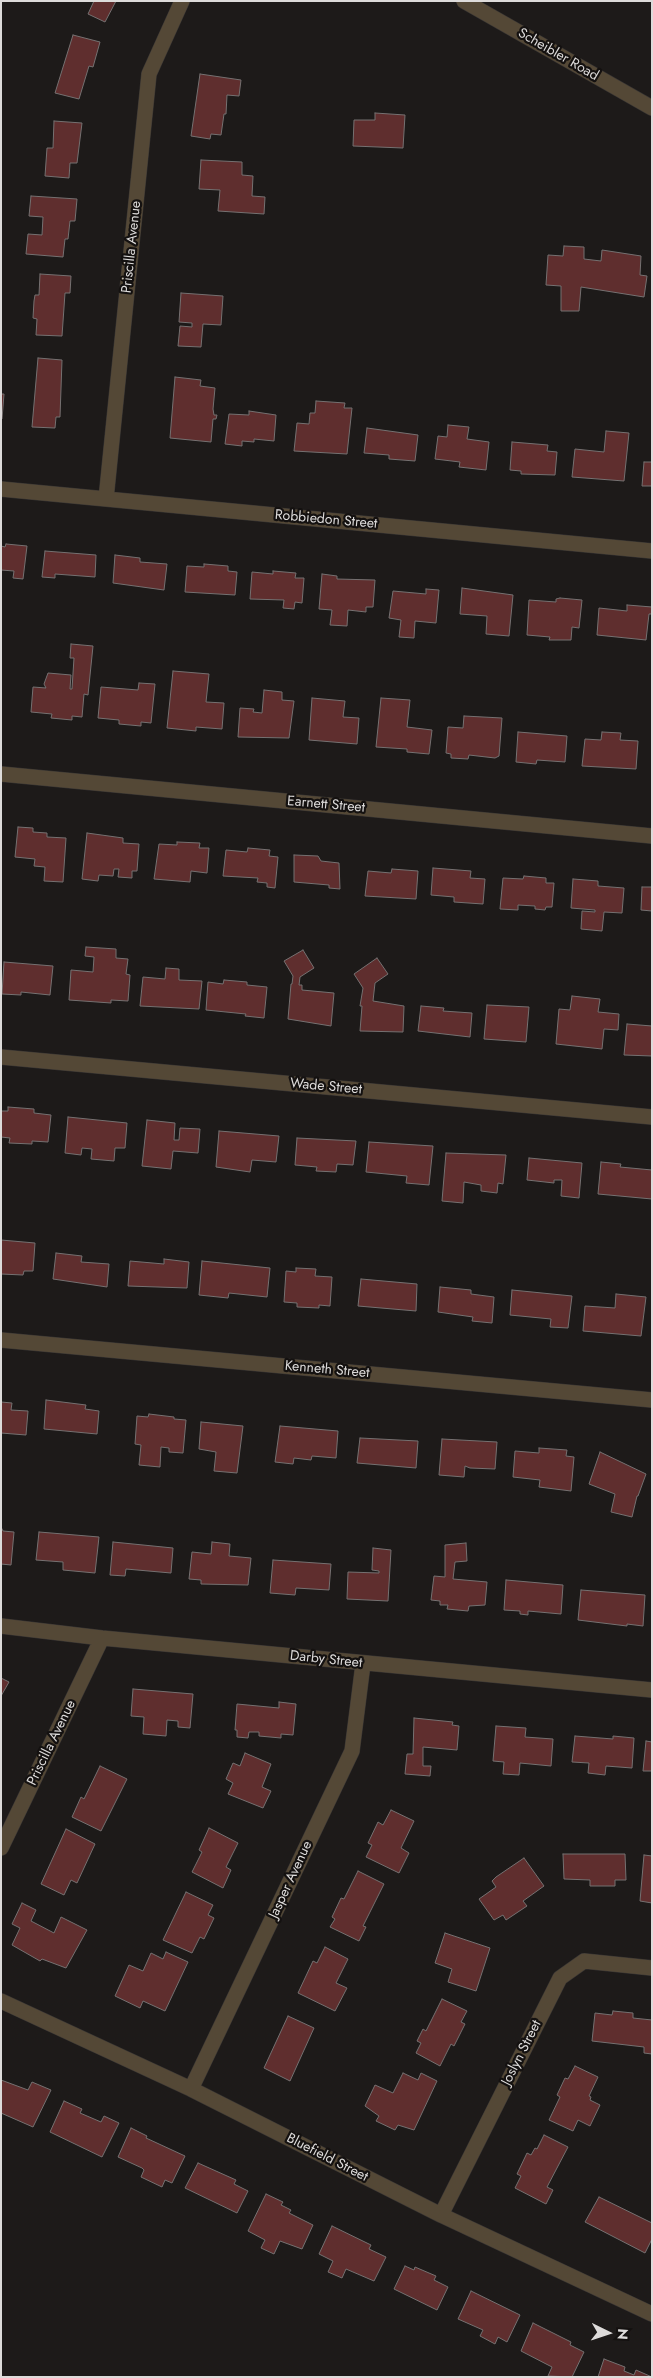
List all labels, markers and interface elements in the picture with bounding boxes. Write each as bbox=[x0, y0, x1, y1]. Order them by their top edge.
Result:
street label: Scheibler Road bbox=[515, 25, 601, 85]
street label: Priscilla Avenue bbox=[119, 200, 145, 294]
street label: Robbiedon Street bbox=[274, 507, 378, 533]
street label: Earnett Street bbox=[286, 793, 366, 817]
street label: Wade Street bbox=[289, 1075, 363, 1099]
street label: Kenneth Street bbox=[284, 1358, 370, 1382]
street label: Darby Street bbox=[289, 1648, 363, 1672]
street label: Priscilla Avenue bbox=[24, 1698, 80, 1788]
street label: Jasper Avenue bbox=[266, 1839, 316, 1921]
street label: Joslyn Street bbox=[498, 2018, 546, 2088]
street label: Bluefield Street bbox=[283, 2130, 371, 2186]
north arrow bbox=[583, 2308, 633, 2358]
text: N bbox=[613, 2328, 633, 2340]

